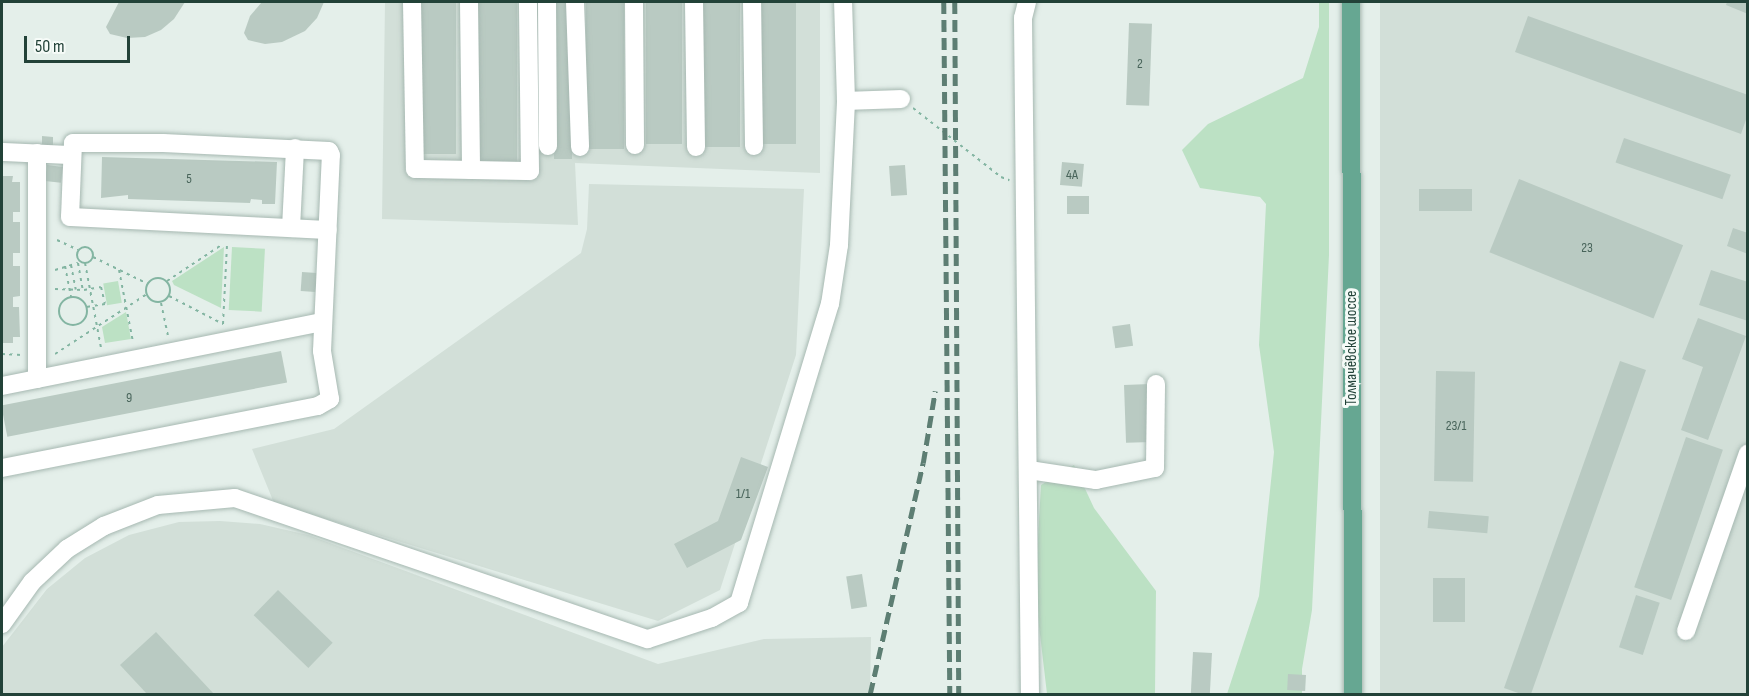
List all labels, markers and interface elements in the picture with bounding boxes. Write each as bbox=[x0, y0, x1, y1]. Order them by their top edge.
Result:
scale bar bbox=[27, 24, 134, 62]
text: 50 m bbox=[35, 36, 65, 57]
house number: 2 bbox=[1137, 56, 1143, 72]
house number: 4А bbox=[1066, 167, 1078, 183]
house number: 5 bbox=[186, 171, 192, 187]
house number: 23 bbox=[1581, 240, 1593, 256]
street label: Толмачёвское шоссе bbox=[1342, 291, 1362, 405]
house number: 9 bbox=[126, 390, 132, 406]
house number: 23/1 bbox=[1446, 418, 1466, 434]
house number: 1/1 bbox=[736, 486, 750, 502]

